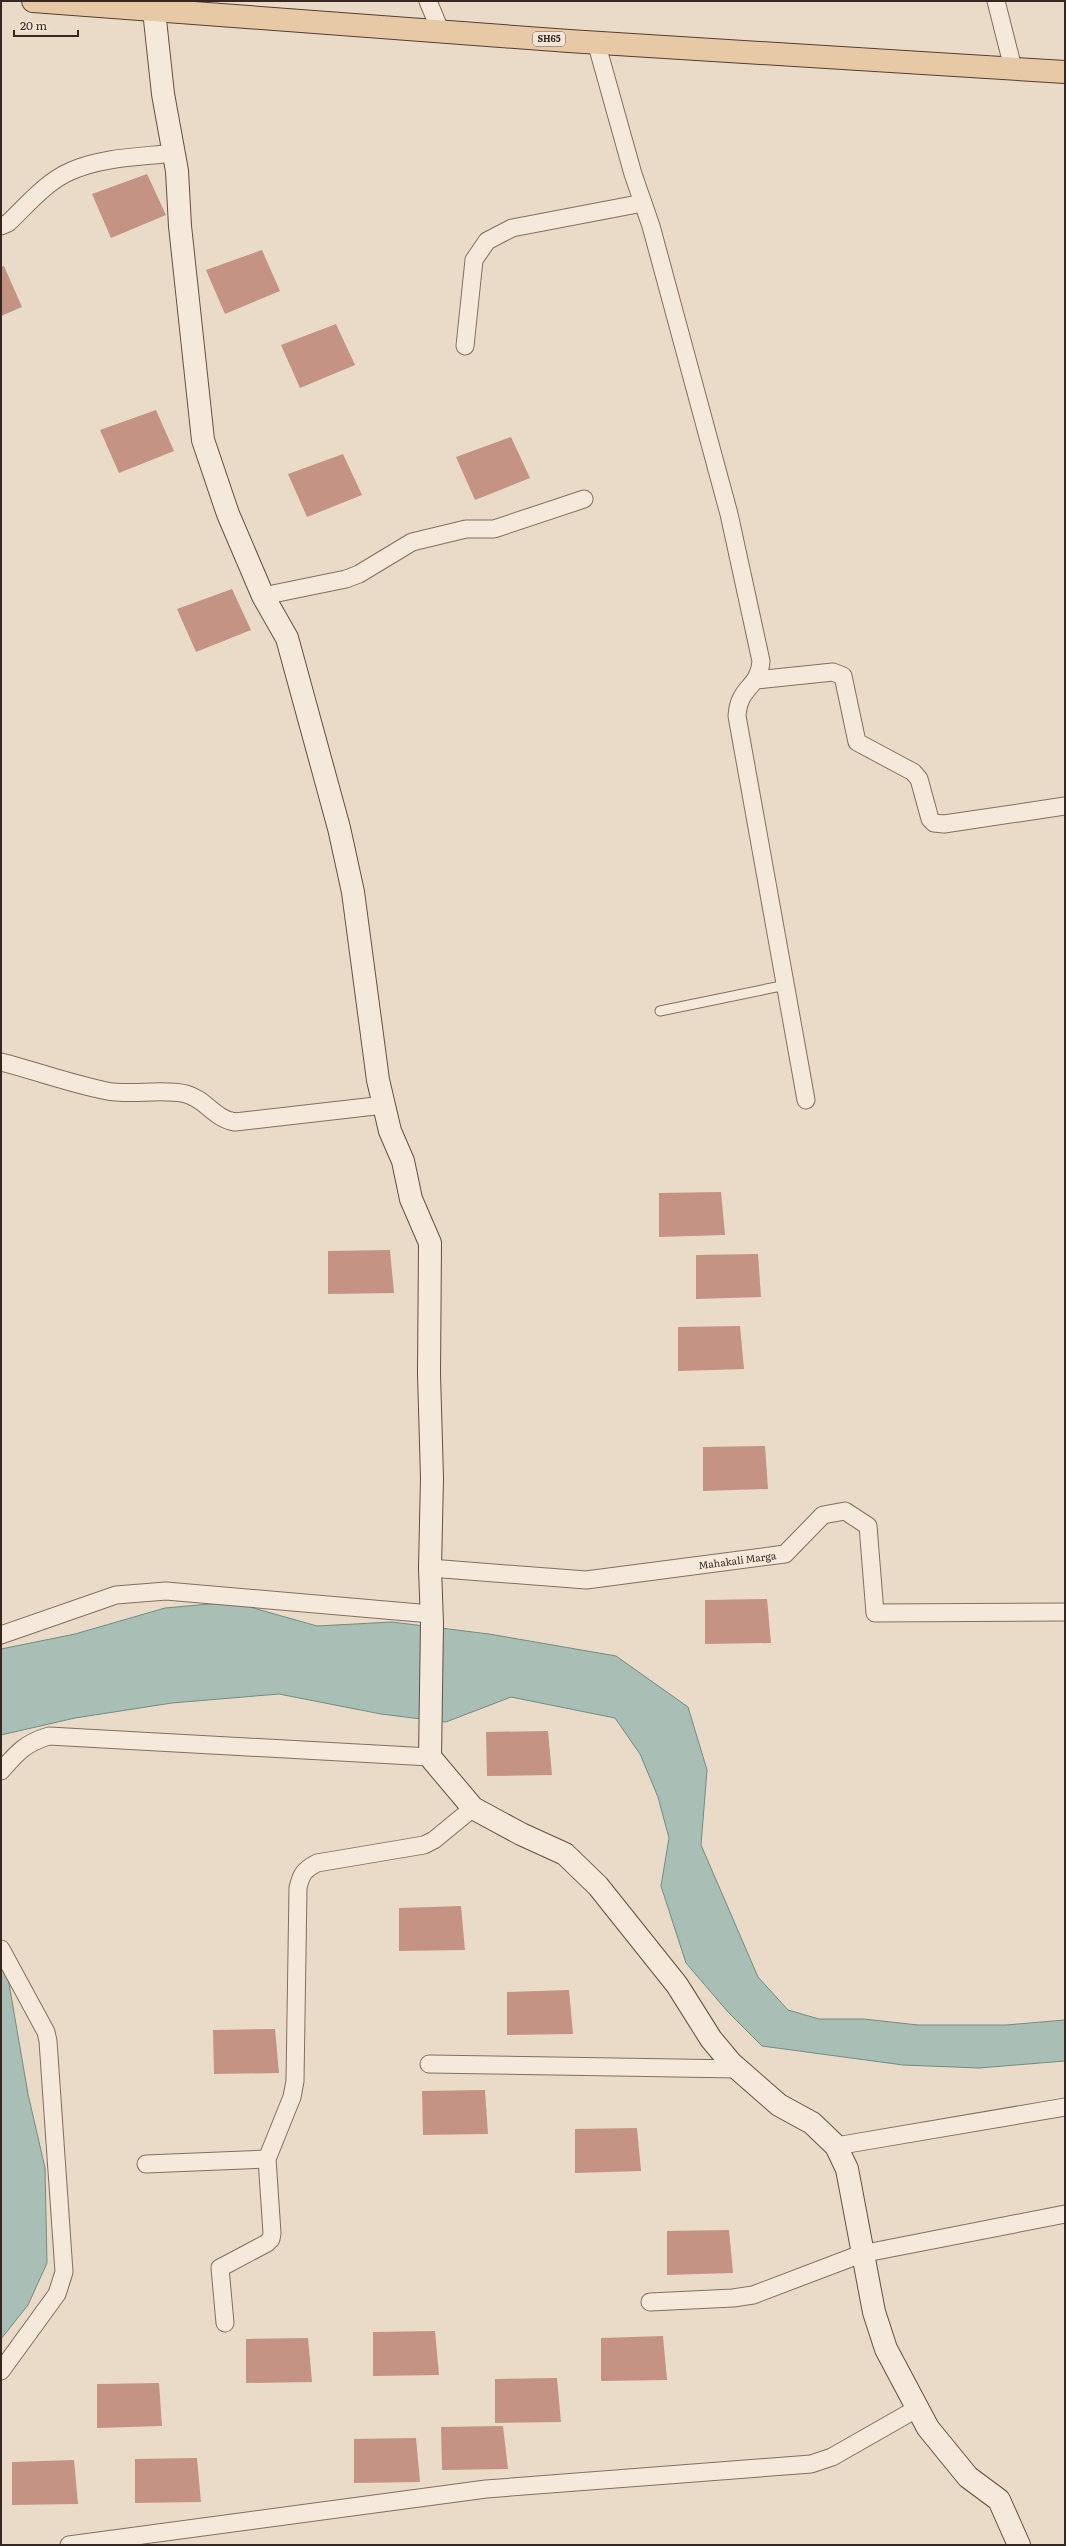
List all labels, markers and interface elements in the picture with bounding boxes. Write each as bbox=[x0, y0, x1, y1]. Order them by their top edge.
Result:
scale bar bbox=[14, 12, 78, 38]
text: 20 m bbox=[20, 16, 47, 34]
road number: SH65 bbox=[533, 32, 565, 46]
street label: Mahakali Marga bbox=[697, 1547, 778, 1572]

